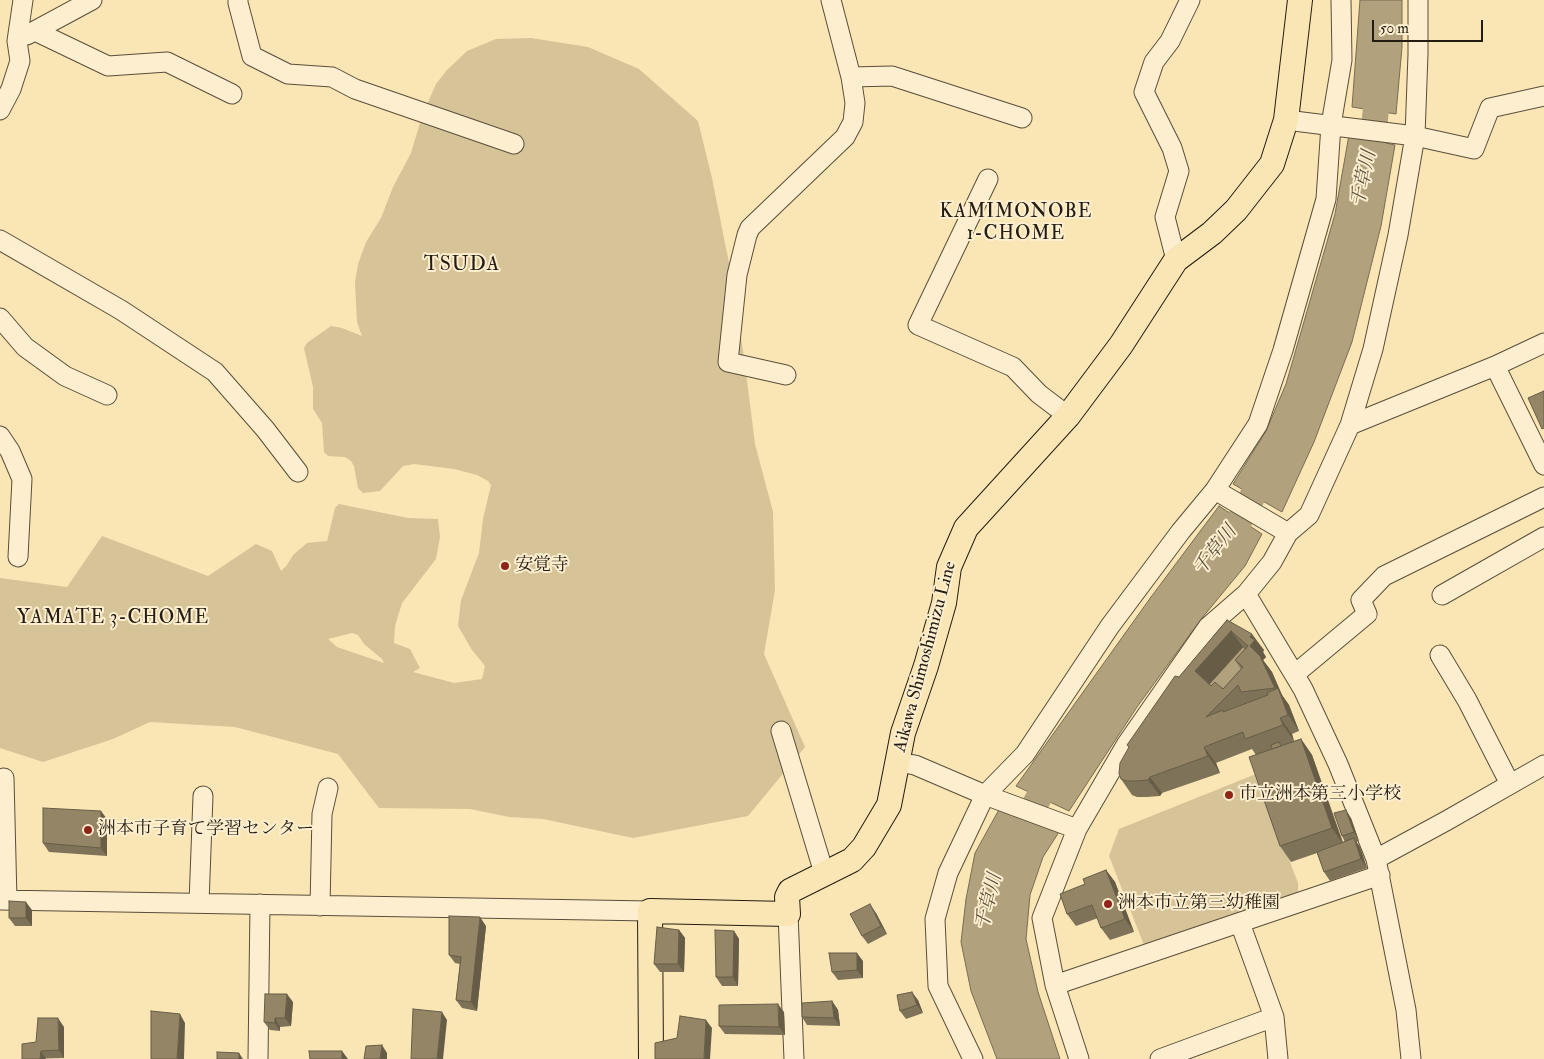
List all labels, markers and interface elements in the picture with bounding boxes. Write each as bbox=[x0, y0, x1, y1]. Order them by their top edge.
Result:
scale bar bbox=[1374, 10, 1485, 42]
text: 50 m bbox=[1380, 19, 1409, 38]
water label: 千草川 bbox=[1348, 149, 1382, 209]
district label: KAMIMONOBE 1-CHOME bbox=[938, 202, 1094, 246]
district label: TSUDA bbox=[423, 254, 501, 278]
water label: 千草川 bbox=[1189, 522, 1243, 580]
place label: 安覚寺 bbox=[515, 555, 569, 577]
street label: Aikawa Shimoshimizu Line bbox=[890, 559, 962, 755]
marker: 安覚寺 bbox=[499, 560, 511, 572]
district label: YAMATE 3-CHOME bbox=[15, 608, 211, 630]
place label: 市立洲本第三小学校 bbox=[1239, 784, 1401, 806]
marker: 市立洲本第三小学校 bbox=[1223, 789, 1235, 801]
place label: 洲本市子育て学習センター bbox=[98, 819, 314, 841]
marker: 洲本市子育て学習センター bbox=[82, 824, 94, 836]
water label: 千草川 bbox=[972, 872, 1008, 932]
place label: 洲本市立第三幼稚園 bbox=[1118, 893, 1280, 915]
marker: 洲本市立第三幼稚園 bbox=[1102, 898, 1114, 910]

